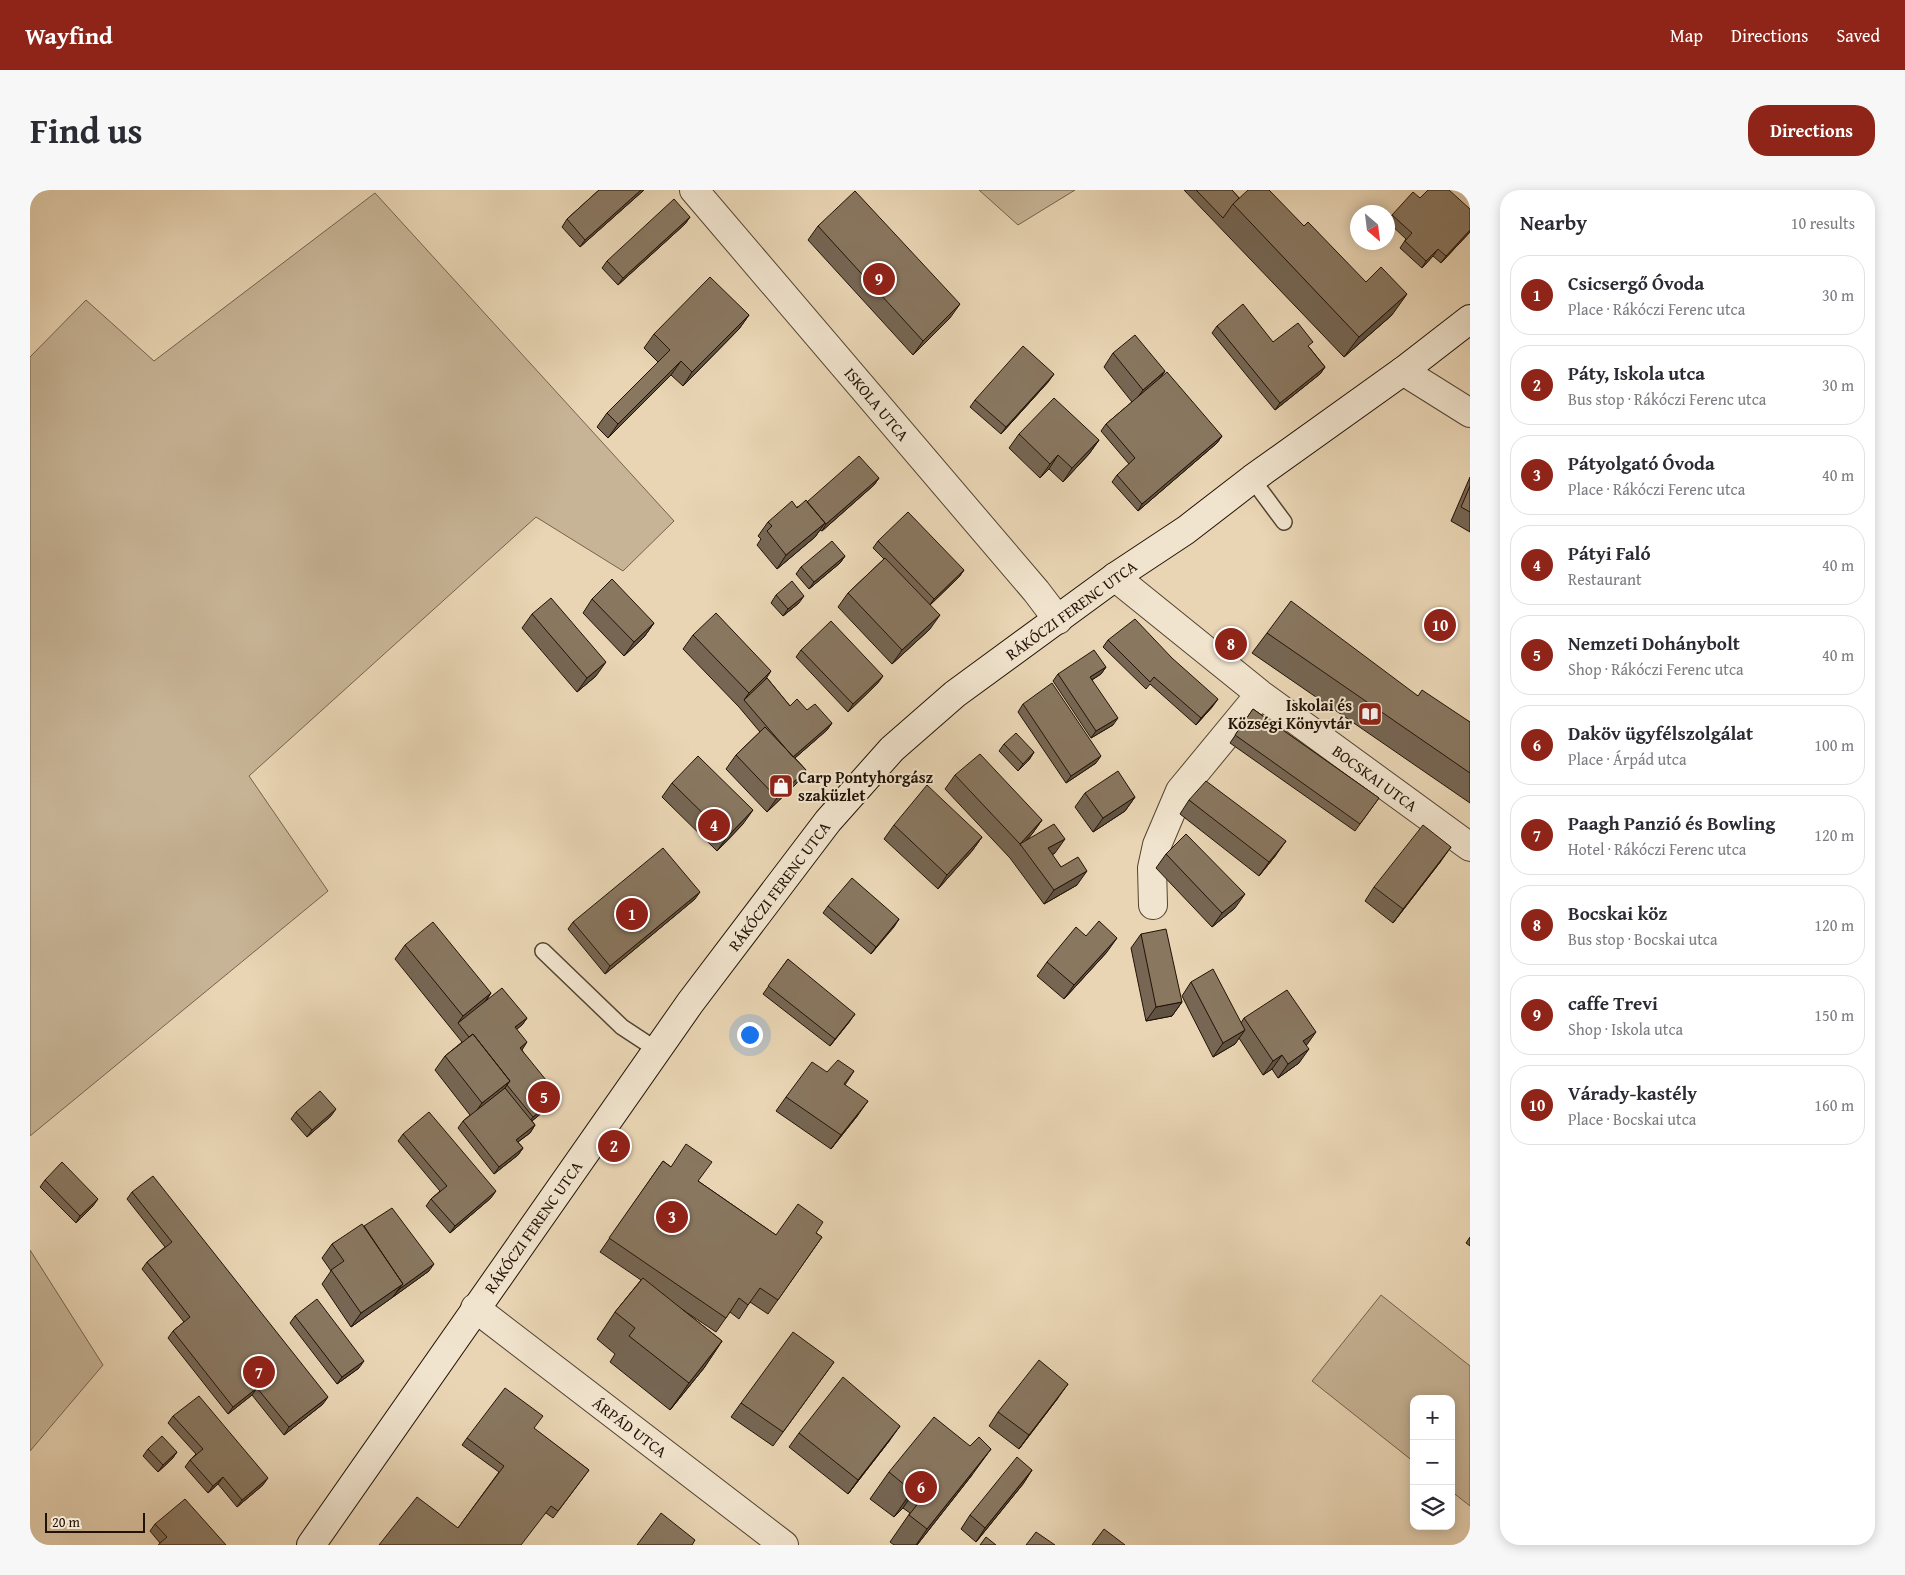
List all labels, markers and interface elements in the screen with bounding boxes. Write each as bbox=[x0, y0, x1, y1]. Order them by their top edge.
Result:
text: Wayfind bbox=[25, 18, 113, 53]
text: Map bbox=[1670, 22, 1703, 49]
text: Directions bbox=[1731, 22, 1808, 49]
text: Saved bbox=[1836, 22, 1880, 49]
text: Find us bbox=[30, 105, 143, 156]
button: Directions bbox=[1748, 105, 1875, 156]
north arrow bbox=[1350, 205, 1395, 250]
text: Nearby bbox=[1520, 207, 1587, 238]
text: 10 results bbox=[1791, 211, 1855, 235]
pin: 9 bbox=[863, 260, 895, 298]
text: Csicsergő Óvoda bbox=[1568, 269, 1704, 297]
text: 1 bbox=[1533, 283, 1541, 307]
text: 30 m bbox=[1822, 283, 1854, 307]
text: Place · Rákóczi Ferenc utca bbox=[1568, 297, 1745, 321]
text: Páty, Iskola utca bbox=[1568, 359, 1705, 387]
street label: ISKOLA UTCA bbox=[839, 362, 915, 446]
text: 2 bbox=[1533, 373, 1541, 397]
text: 30 m bbox=[1822, 373, 1854, 397]
text: Bus stop · Rákóczi Ferenc utca bbox=[1568, 387, 1766, 411]
text: Pátyolgató Óvoda bbox=[1568, 449, 1715, 477]
text: 3 bbox=[1533, 463, 1541, 487]
text: 40 m bbox=[1822, 463, 1854, 487]
text: Place · Rákóczi Ferenc utca bbox=[1568, 477, 1745, 501]
text: Pátyi Faló bbox=[1568, 539, 1651, 567]
text: 4 bbox=[1533, 553, 1541, 577]
text: 40 m bbox=[1822, 553, 1854, 577]
street label: RÁKÓCZI FERENC UTCA bbox=[1000, 554, 1142, 666]
text: Restaurant bbox=[1568, 567, 1642, 591]
pin: 10 bbox=[1424, 606, 1456, 644]
pin: 8 bbox=[1215, 625, 1247, 663]
text: Nemzeti Dohánybolt bbox=[1568, 629, 1740, 657]
text: 5 bbox=[1533, 643, 1541, 667]
text: 40 m bbox=[1822, 643, 1854, 667]
text: Shop · Rákóczi Ferenc utca bbox=[1568, 657, 1744, 681]
place label: Iskolai és Községi Könyvtár bbox=[1228, 693, 1353, 735]
library icon: Iskolai és Községi Könyvtár bbox=[1357, 701, 1383, 727]
text: Daköv ügyfélszolgálat bbox=[1568, 719, 1753, 747]
text: 6 bbox=[1533, 733, 1541, 757]
text: 100 m bbox=[1814, 733, 1854, 757]
street label: BOCSKAI UTCA bbox=[1327, 739, 1423, 817]
text: Place · Árpád utca bbox=[1568, 747, 1686, 771]
place label: Carp Pontyhorgász szaküzlet bbox=[798, 765, 934, 807]
shop icon: Carp Pontyhorgász szaküzlet bbox=[768, 773, 794, 799]
pin: 4 bbox=[698, 806, 730, 844]
text: Paagh Panzió és Bowling bbox=[1568, 809, 1775, 837]
street label: RÁKÓCZI FERENC UTCA bbox=[722, 816, 836, 956]
text: 7 bbox=[1533, 823, 1541, 847]
text: 120 m bbox=[1814, 823, 1854, 847]
text: Hotel · Rákóczi Ferenc utca bbox=[1568, 837, 1746, 861]
pin: 1 bbox=[616, 895, 648, 933]
text: Bocskai köz bbox=[1568, 899, 1667, 927]
text: 8 bbox=[1533, 913, 1541, 937]
text: 120 m bbox=[1814, 913, 1854, 937]
text: Bus stop · Bocskai utca bbox=[1568, 927, 1717, 951]
text: caffe Trevi bbox=[1568, 989, 1658, 1017]
text: 9 bbox=[1533, 1003, 1541, 1027]
text: 150 m bbox=[1814, 1003, 1854, 1027]
text: Shop · Iskola utca bbox=[1568, 1017, 1683, 1041]
your location bbox=[737, 1022, 763, 1048]
pin: 5 bbox=[528, 1078, 560, 1116]
text: Várady-kastély bbox=[1568, 1079, 1697, 1107]
text: 10 bbox=[1529, 1093, 1545, 1117]
text: 160 m bbox=[1814, 1093, 1854, 1117]
text: Place · Bocskai utca bbox=[1568, 1107, 1696, 1131]
pin: 2 bbox=[598, 1127, 630, 1165]
street label: RÁKÓCZI FERENC UTCA bbox=[478, 1156, 588, 1298]
pin: 3 bbox=[656, 1198, 688, 1236]
pin: 7 bbox=[243, 1353, 275, 1391]
street label: ÁRPÁD UTCA bbox=[588, 1391, 673, 1463]
map controls bbox=[1410, 1395, 1455, 1530]
button: + bbox=[1410, 1395, 1455, 1440]
button: − bbox=[1410, 1440, 1455, 1485]
pin: 6 bbox=[905, 1468, 937, 1506]
button: layers bbox=[1410, 1485, 1455, 1530]
scale bar bbox=[45, 1510, 145, 1533]
text: 20 m bbox=[52, 1512, 80, 1532]

